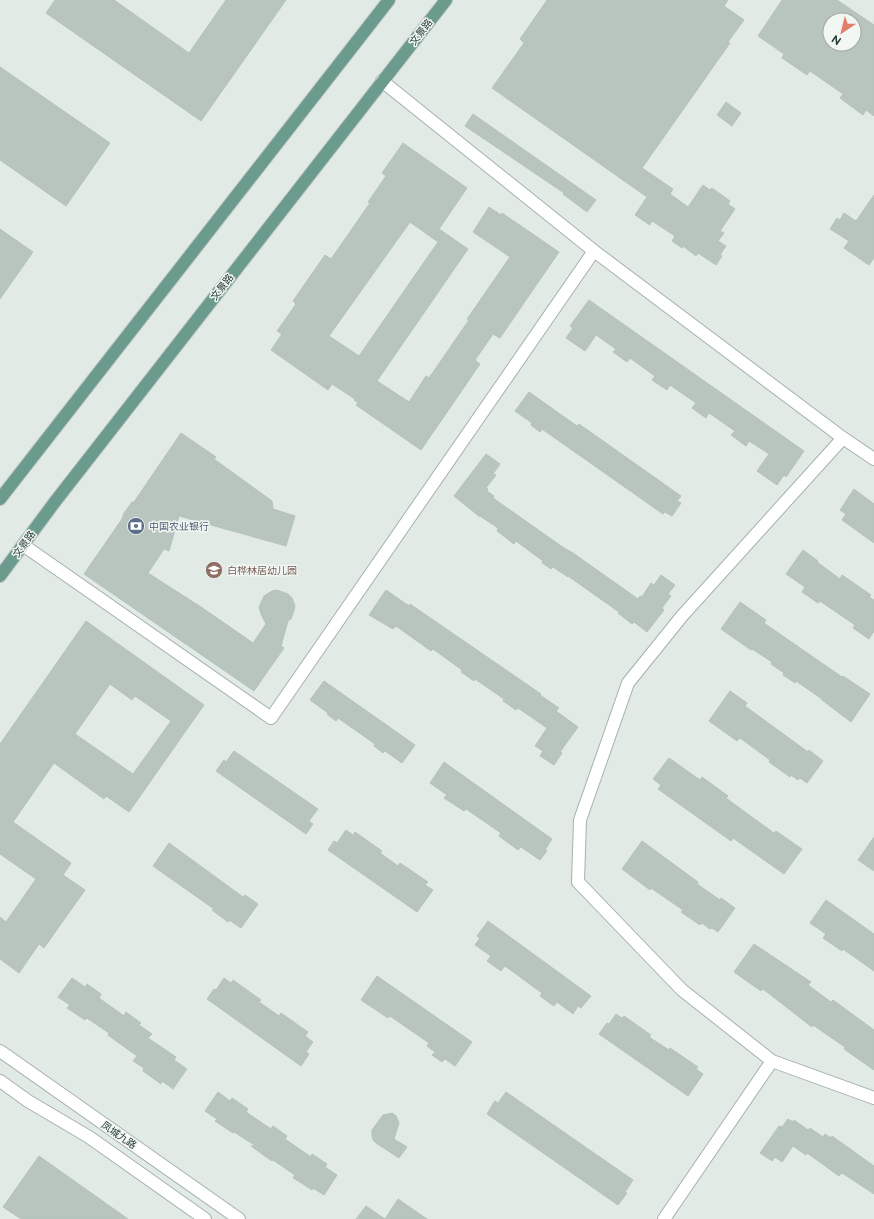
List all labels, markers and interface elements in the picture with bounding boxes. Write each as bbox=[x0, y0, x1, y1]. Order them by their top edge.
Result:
north arrow bbox=[822, 12, 862, 52]
street label: 文景路 bbox=[407, 17, 435, 47]
text: N bbox=[829, 32, 844, 48]
street label: 文景路 bbox=[208, 272, 236, 302]
bank icon: 中国农业银行 bbox=[126, 516, 146, 536]
place label: 中国农业银行 bbox=[149, 521, 209, 532]
street label: 文景路 bbox=[11, 529, 37, 559]
school or university icon: 白桦林居幼儿园 bbox=[204, 560, 224, 580]
place label: 白桦林居幼儿园 bbox=[227, 565, 297, 576]
street label: 凤城九路 bbox=[99, 1119, 139, 1151]

